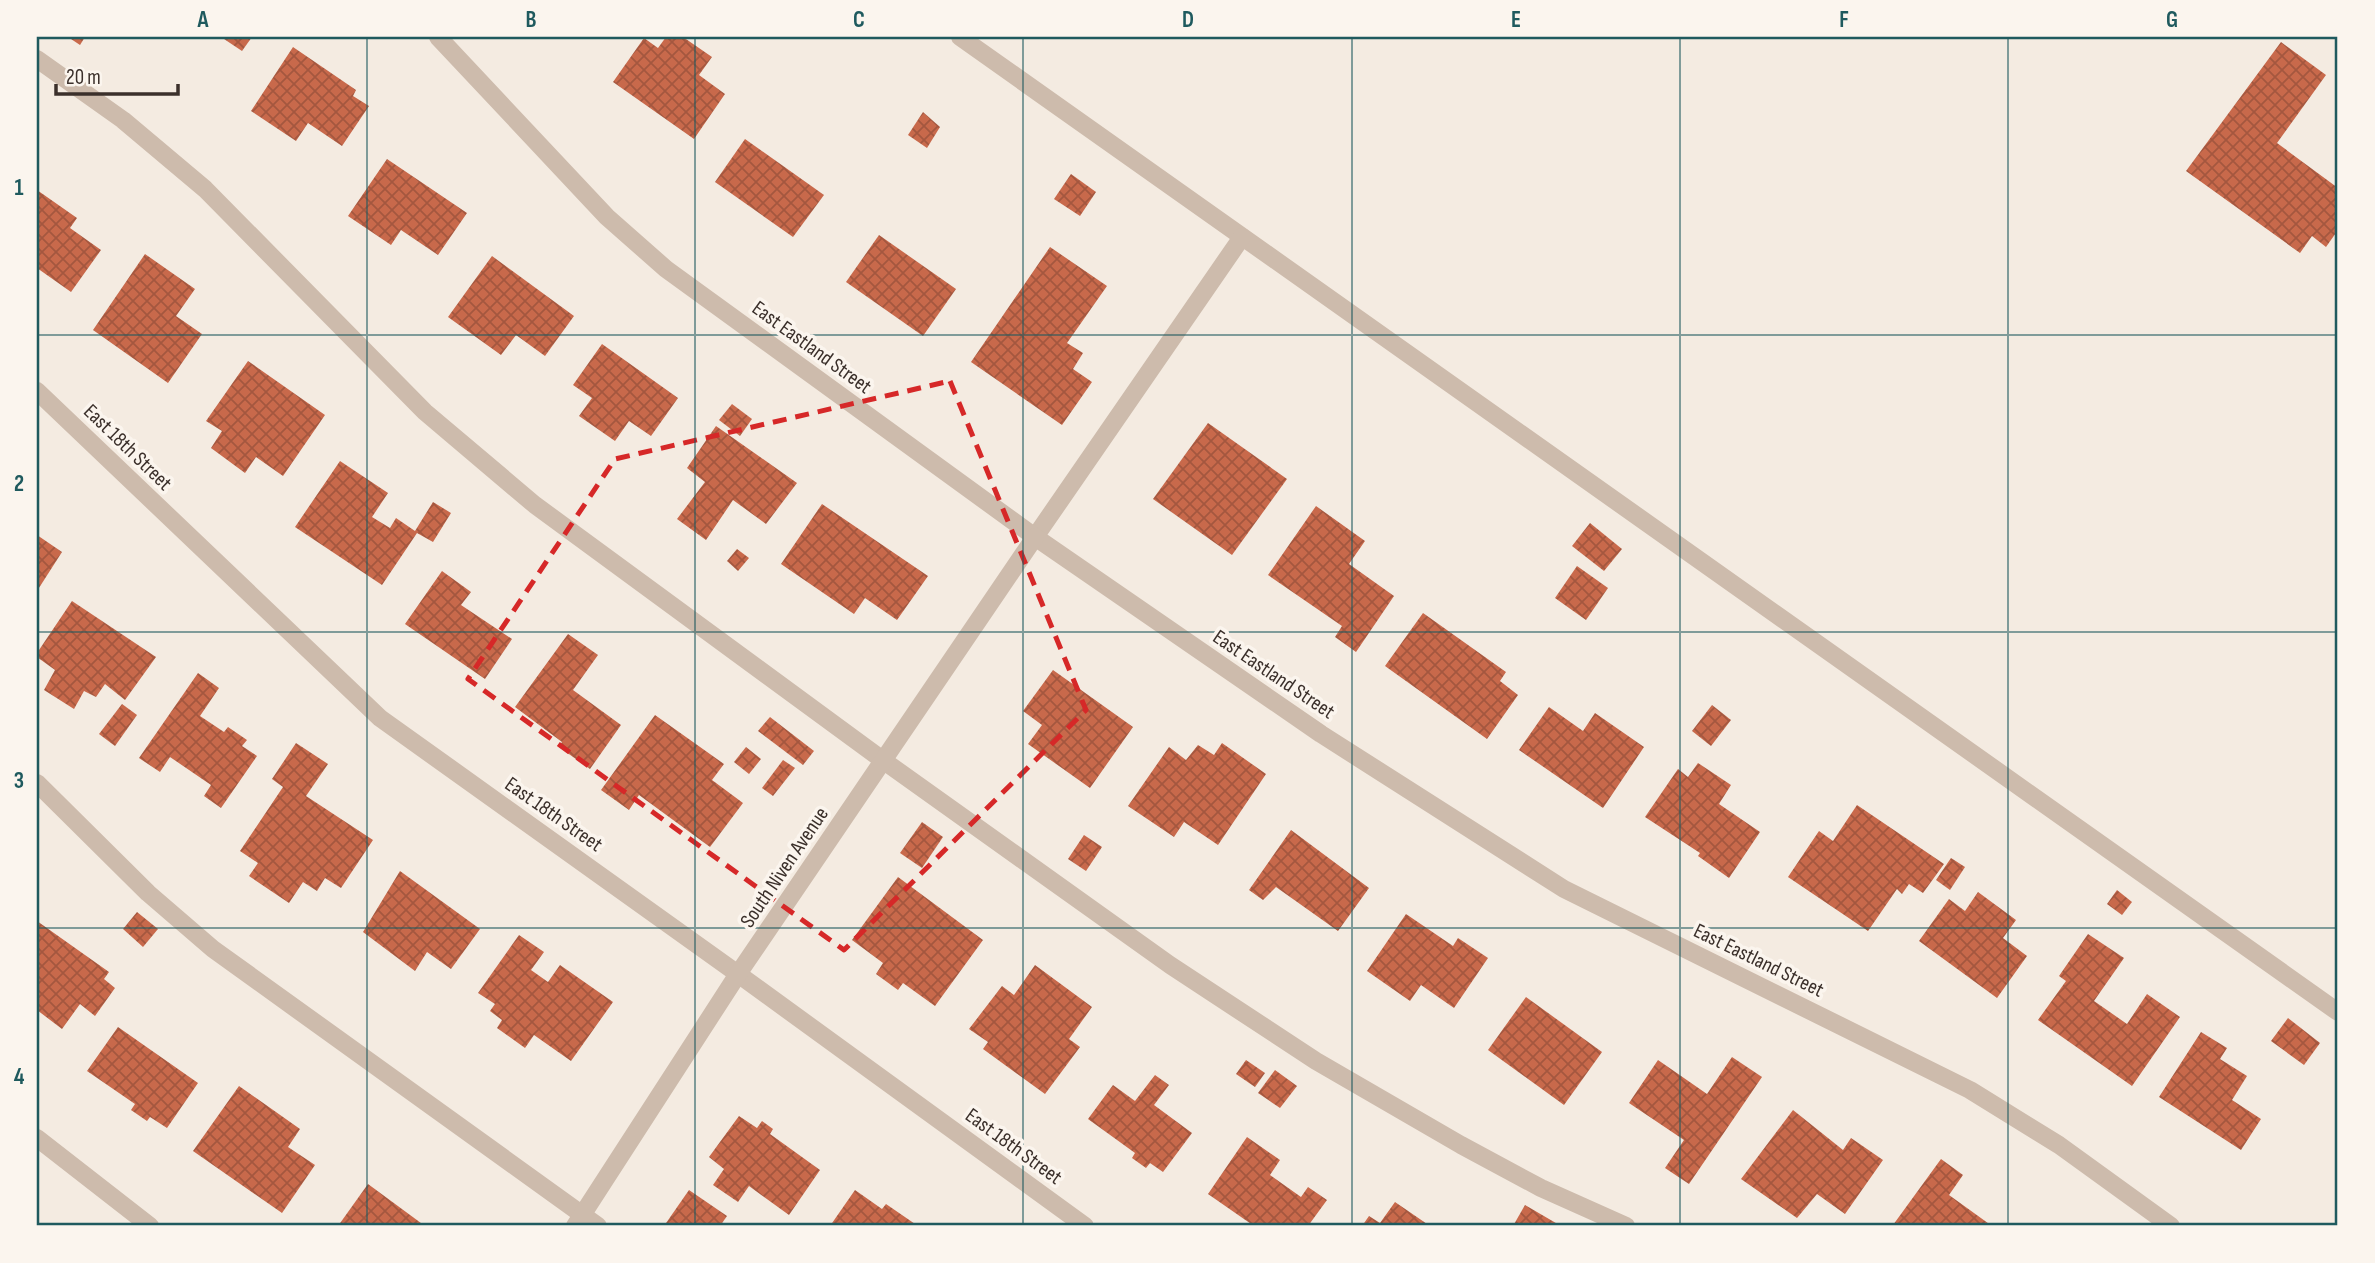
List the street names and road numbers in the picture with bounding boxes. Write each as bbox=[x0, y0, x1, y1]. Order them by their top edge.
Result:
street label: East Eastland Street bbox=[747, 296, 876, 399]
street label: East 18th Street bbox=[78, 399, 177, 496]
street label: East Eastland Street bbox=[1208, 624, 1339, 724]
street label: East 18th Street bbox=[500, 772, 607, 857]
street label: South Niven Avenue bbox=[735, 802, 834, 932]
street label: East Eastland Street bbox=[1690, 918, 1828, 1003]
street label: East 18th Street bbox=[961, 1103, 1067, 1190]

